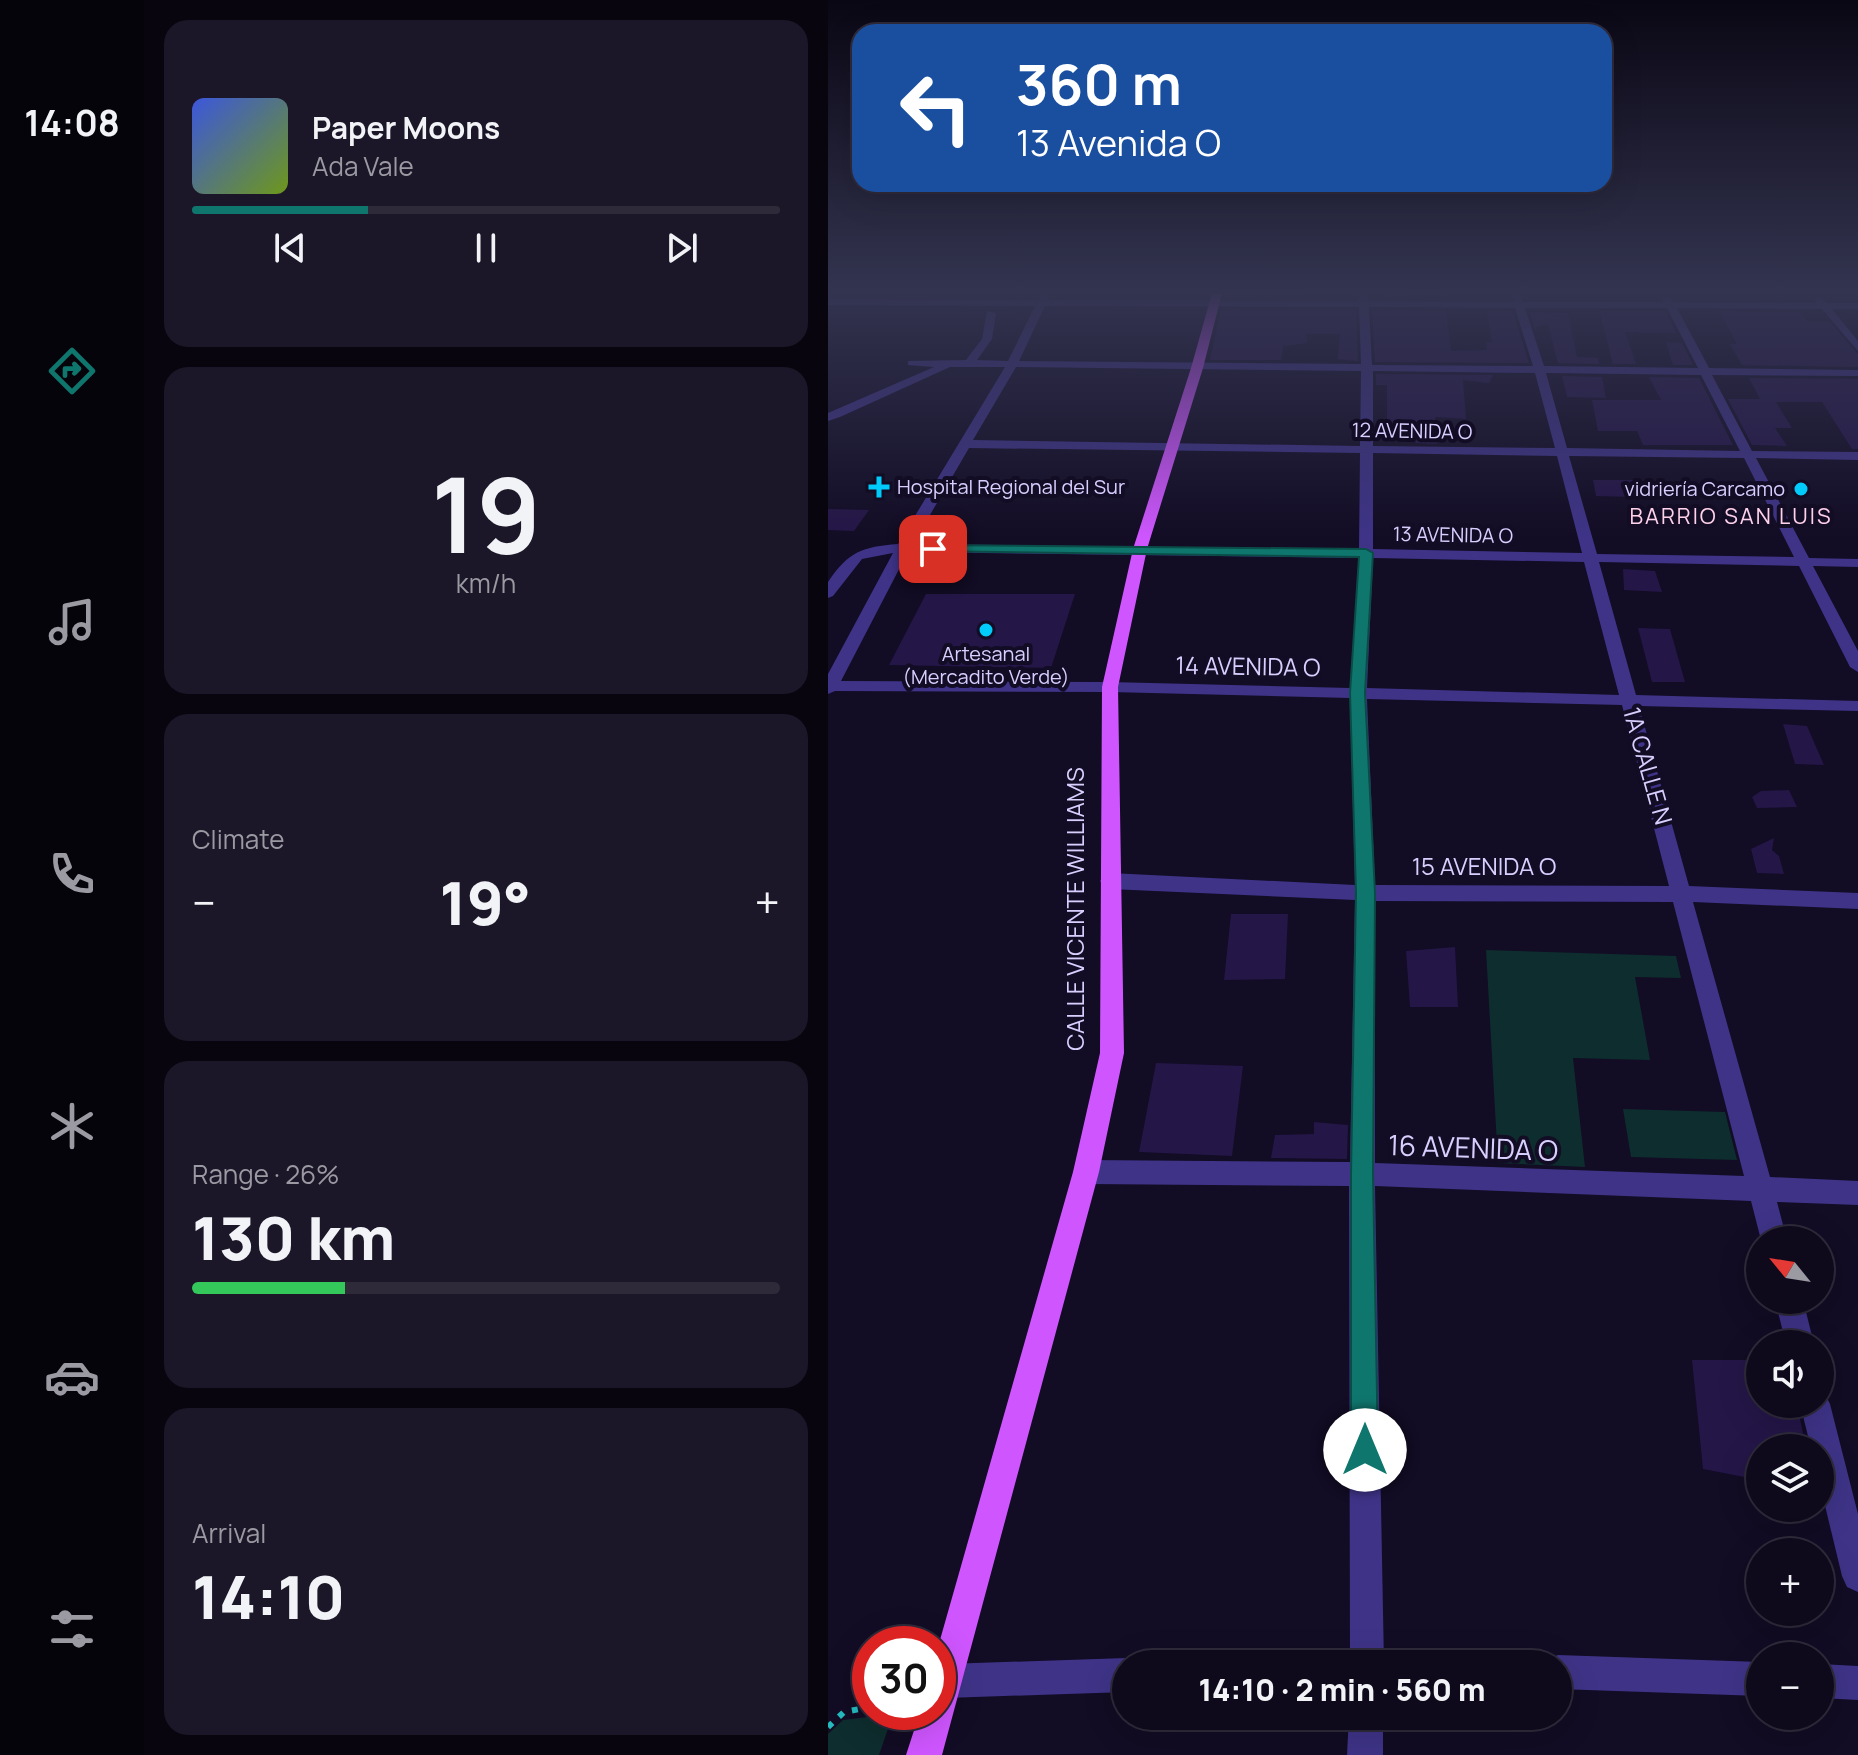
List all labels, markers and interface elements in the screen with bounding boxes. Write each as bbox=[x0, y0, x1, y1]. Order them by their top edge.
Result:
text: 360 m bbox=[1016, 45, 1182, 122]
icon: left bbox=[884, 56, 988, 160]
text: 14:08 bbox=[24, 98, 120, 147]
text: Paper Moons bbox=[312, 107, 500, 148]
text: 13 Avenida O bbox=[1016, 118, 1221, 167]
text: Ada Vale bbox=[312, 148, 414, 184]
icon: previous bbox=[268, 226, 312, 270]
icon: pause bbox=[464, 226, 508, 270]
icon: next bbox=[660, 226, 704, 270]
icon: directions bbox=[44, 343, 100, 399]
street label: 12 AVENIDA O bbox=[1352, 416, 1472, 445]
text: 19 bbox=[431, 442, 541, 584]
place label: Hospital Regional del Sur bbox=[897, 473, 1125, 500]
place label: vidriería Carcamo bbox=[1624, 475, 1785, 502]
marker: Hospital Regional del Sur bbox=[868, 476, 890, 498]
marker: vidriería Carcamo bbox=[1792, 480, 1810, 498]
district label: BARRIO SAN LUIS bbox=[1630, 501, 1832, 531]
pin bbox=[899, 515, 967, 583]
street label: 13 AVENIDA O bbox=[1393, 520, 1513, 549]
icon: arrive bbox=[911, 527, 955, 571]
text: km/h bbox=[456, 565, 516, 601]
icon: music bbox=[44, 594, 100, 650]
marker: Artesanal (Mercadito Verde) bbox=[977, 621, 995, 639]
place label: Artesanal (Mercadito Verde) bbox=[903, 640, 1069, 690]
street label: 14 AVENIDA O bbox=[1175, 648, 1321, 683]
street label: 1A CALLE N bbox=[1616, 703, 1681, 828]
street label: CALLE VICENTE WILLIAMS bbox=[1058, 767, 1091, 1051]
text: Climate bbox=[192, 821, 284, 857]
icon: phone bbox=[44, 846, 100, 902]
street label: 15 AVENIDA O bbox=[1412, 849, 1556, 882]
text: 19° bbox=[439, 861, 531, 943]
text: − bbox=[192, 872, 216, 932]
text: + bbox=[755, 872, 780, 932]
icon: climate bbox=[44, 1098, 100, 1154]
street label: 16 AVENIDA O bbox=[1387, 1125, 1559, 1169]
text: Range · 26% bbox=[192, 1156, 340, 1192]
text: 130 km bbox=[192, 1196, 395, 1278]
north arrow bbox=[1746, 1226, 1834, 1314]
map controls bbox=[1746, 1226, 1834, 1730]
button: sound bbox=[1746, 1330, 1834, 1418]
icon: car bbox=[44, 1349, 100, 1405]
position arrow bbox=[1323, 1408, 1407, 1492]
button: layers bbox=[1746, 1434, 1834, 1522]
text: Arrival bbox=[192, 1515, 266, 1551]
button: + bbox=[1746, 1538, 1834, 1626]
text: 14:10 bbox=[192, 1555, 345, 1637]
icon: filters bbox=[44, 1601, 100, 1657]
speed limit sign: 30 bbox=[852, 1626, 956, 1730]
button: − bbox=[1746, 1642, 1834, 1730]
text: 14:10 · 2 min · 560 m bbox=[1198, 1669, 1486, 1710]

